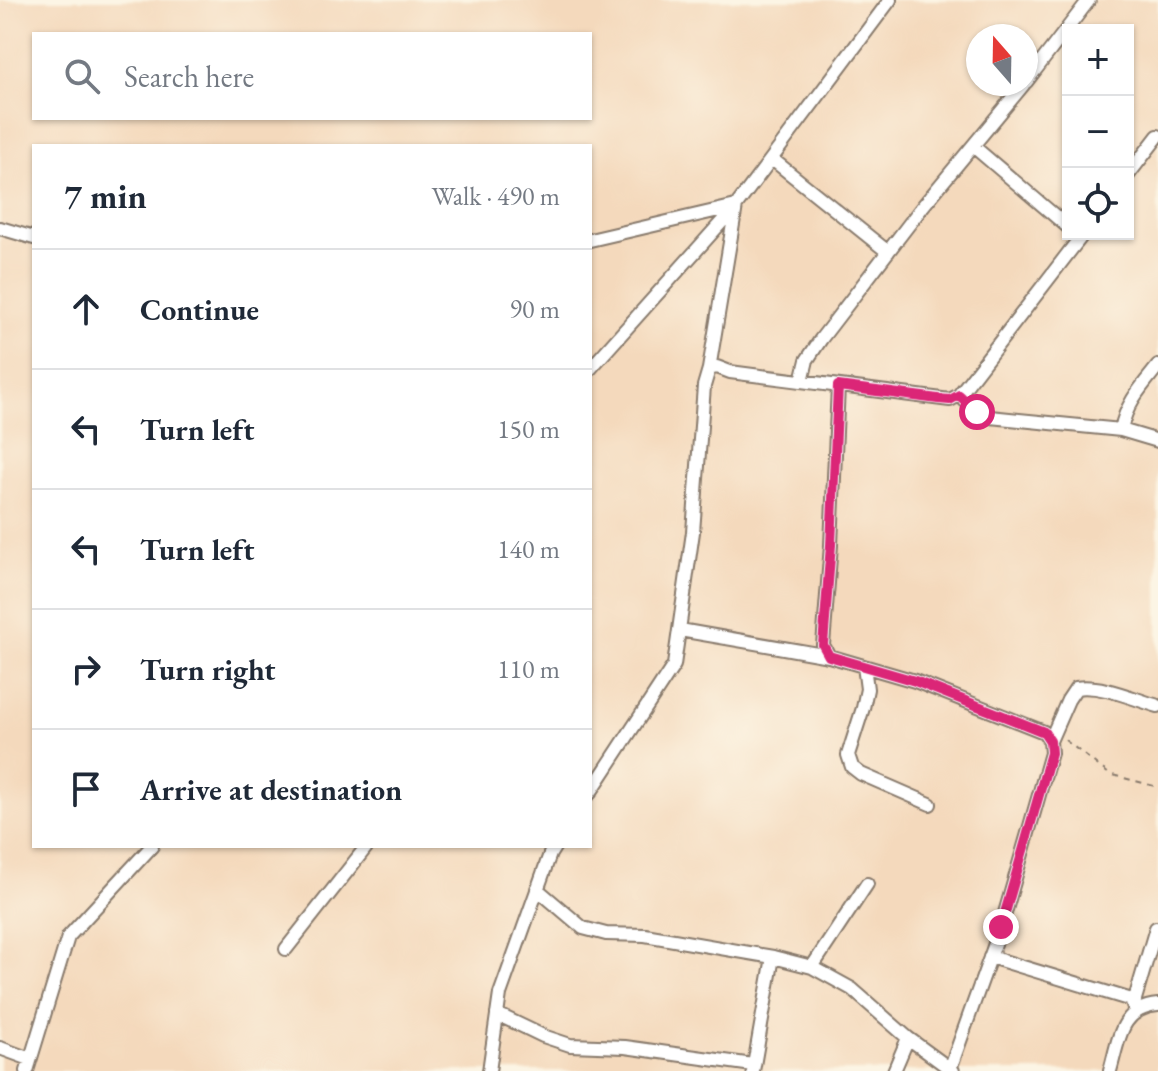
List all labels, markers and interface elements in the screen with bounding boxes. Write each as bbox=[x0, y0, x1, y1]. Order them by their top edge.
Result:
north arrow bbox=[966, 24, 1038, 96]
map controls bbox=[1062, 24, 1134, 240]
button: + bbox=[1062, 24, 1134, 96]
search box bbox=[32, 32, 592, 120]
icon: search bbox=[60, 54, 104, 98]
text: Search here bbox=[124, 57, 254, 96]
button: − bbox=[1062, 96, 1134, 168]
button: locate bbox=[1062, 168, 1134, 240]
text: 7 min bbox=[64, 174, 147, 218]
text: Walk · 490 m bbox=[432, 179, 560, 213]
icon: ahead bbox=[64, 287, 108, 331]
text: Continue bbox=[140, 290, 259, 329]
text: 90 m bbox=[510, 292, 560, 326]
route start bbox=[959, 394, 995, 430]
icon: left bbox=[64, 407, 108, 451]
text: Turn left bbox=[140, 410, 254, 449]
text: 150 m bbox=[497, 412, 560, 446]
icon: left bbox=[64, 527, 108, 571]
text: Turn left bbox=[140, 530, 254, 569]
text: 140 m bbox=[497, 532, 560, 566]
icon: right bbox=[64, 647, 108, 691]
text: Turn right bbox=[140, 650, 276, 689]
text: 110 m bbox=[497, 652, 560, 686]
icon: arrive bbox=[64, 767, 108, 811]
text: Arrive at destination bbox=[140, 770, 402, 809]
route end bbox=[983, 909, 1019, 945]

